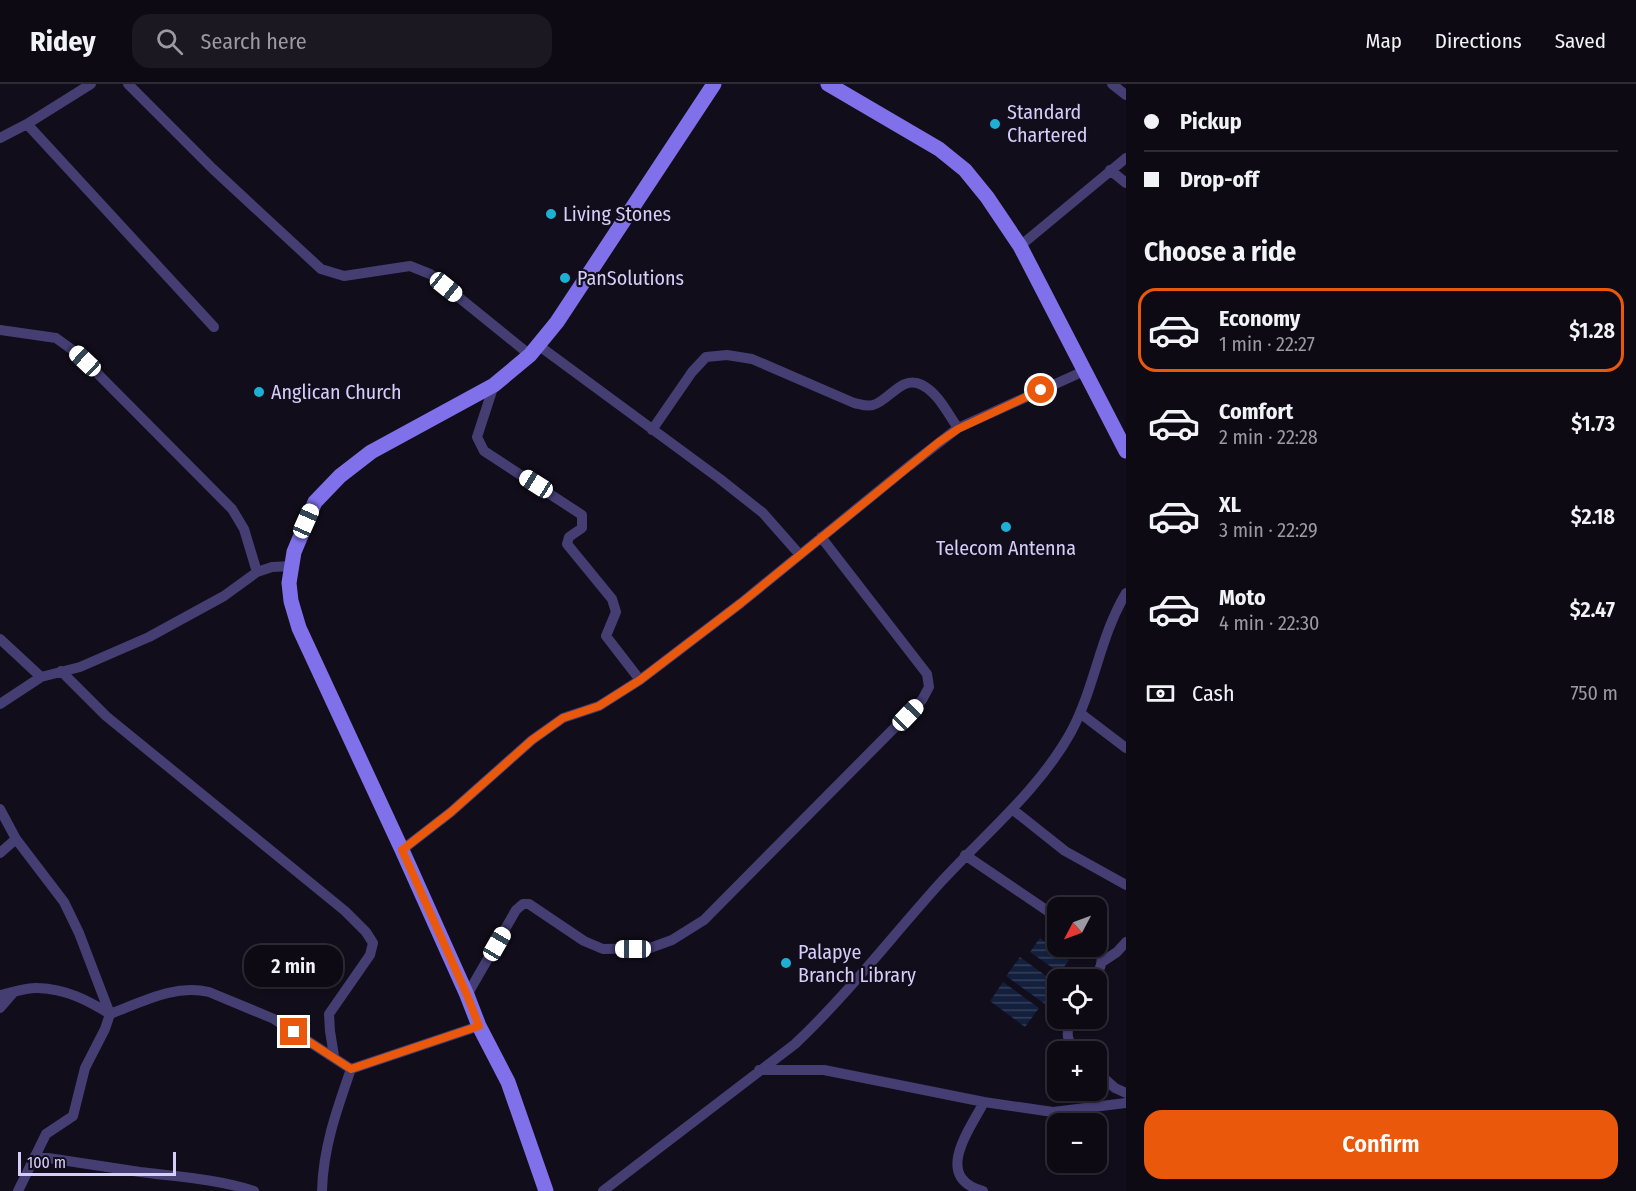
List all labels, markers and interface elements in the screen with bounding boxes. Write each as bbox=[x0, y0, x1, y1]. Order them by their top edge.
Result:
search box bbox=[132, 14, 552, 68]
text: Ridey bbox=[30, 25, 96, 58]
icon: search bbox=[153, 25, 186, 58]
text: Search here bbox=[201, 28, 307, 55]
text: Map bbox=[1365, 28, 1402, 54]
text: Directions bbox=[1435, 28, 1522, 54]
text: Saved bbox=[1555, 28, 1606, 54]
place label: Standard Chartered bbox=[1007, 100, 1087, 147]
text: Pickup bbox=[1180, 108, 1242, 135]
marker: Standard Chartered bbox=[988, 117, 1002, 131]
text: Drop-off bbox=[1180, 166, 1259, 193]
place label: Living Stones bbox=[563, 202, 671, 226]
marker: Living Stones bbox=[544, 207, 558, 221]
text: Choose a ride bbox=[1144, 236, 1296, 268]
place label: PanSolutions bbox=[577, 266, 684, 290]
car bbox=[426, 269, 466, 305]
marker: PanSolutions bbox=[558, 271, 572, 285]
icon: car bbox=[1147, 303, 1201, 357]
text: Economy bbox=[1219, 305, 1300, 332]
text: $1.28 bbox=[1569, 317, 1615, 344]
text: 1 min · 22:27 bbox=[1219, 332, 1315, 356]
car bbox=[66, 342, 104, 380]
route start bbox=[1027, 376, 1054, 403]
place label: Anglican Church bbox=[271, 380, 402, 404]
marker: Anglican Church bbox=[252, 385, 266, 399]
icon: car bbox=[1147, 396, 1201, 450]
text: Comfort bbox=[1219, 398, 1293, 425]
text: $1.73 bbox=[1571, 410, 1615, 437]
text: 2 min · 22:28 bbox=[1219, 425, 1318, 449]
car bbox=[516, 467, 556, 501]
icon: car bbox=[1147, 489, 1201, 543]
text: XL bbox=[1219, 491, 1241, 518]
car bbox=[290, 501, 322, 541]
text: $2.18 bbox=[1571, 503, 1615, 530]
text: 3 min · 22:29 bbox=[1219, 518, 1318, 542]
marker: Telecom Antenna bbox=[999, 520, 1013, 534]
place label: Telecom Antenna bbox=[936, 536, 1076, 560]
icon: car bbox=[1147, 582, 1201, 636]
text: Moto bbox=[1219, 584, 1266, 611]
text: $2.47 bbox=[1570, 596, 1615, 623]
text: 4 min · 22:30 bbox=[1219, 611, 1319, 635]
icon: cash bbox=[1144, 677, 1177, 710]
text: Cash bbox=[1192, 680, 1235, 707]
text: 750 m bbox=[1571, 681, 1618, 705]
car bbox=[889, 696, 927, 734]
north arrow bbox=[1047, 897, 1107, 957]
map controls bbox=[1047, 897, 1107, 1173]
car bbox=[480, 924, 514, 964]
car bbox=[615, 940, 651, 958]
place label: Palapye Branch Library bbox=[798, 940, 916, 987]
callout: 2 min bbox=[244, 945, 344, 987]
text: 2 min bbox=[271, 954, 316, 978]
marker: Palapye Branch Library bbox=[779, 956, 793, 970]
button: locate bbox=[1047, 969, 1107, 1029]
route end bbox=[280, 1018, 307, 1045]
button: + bbox=[1047, 1041, 1107, 1101]
button: Confirm bbox=[1144, 1110, 1618, 1179]
button: − bbox=[1047, 1113, 1107, 1173]
scale bar bbox=[18, 1149, 176, 1176]
text: 100 m bbox=[27, 1153, 66, 1172]

